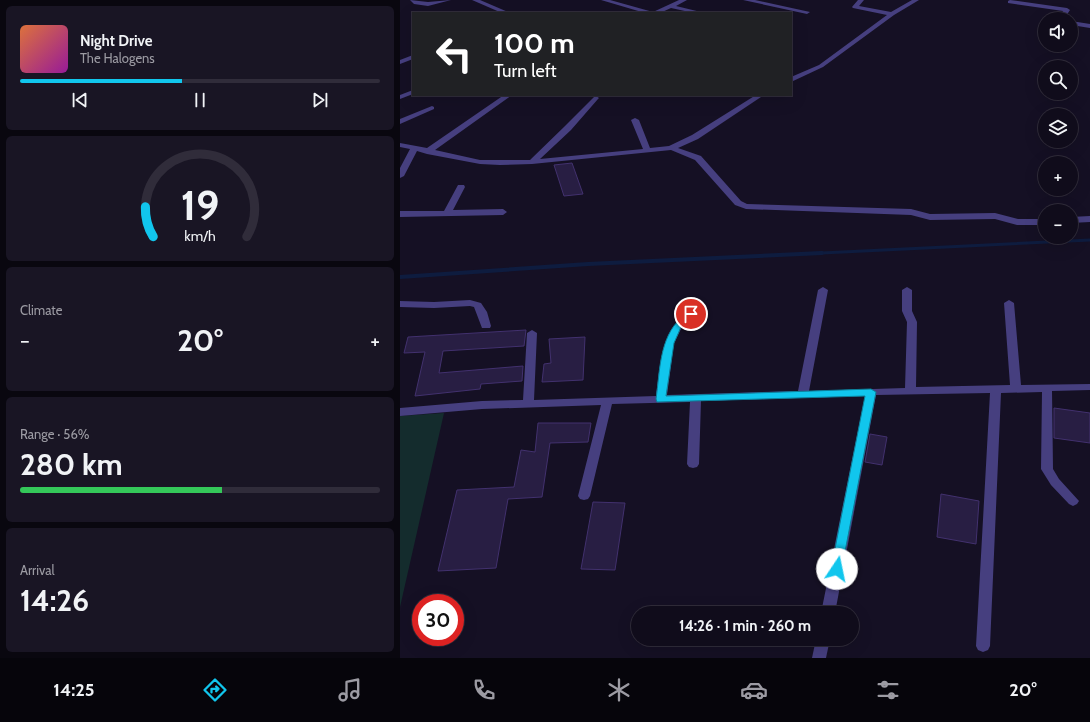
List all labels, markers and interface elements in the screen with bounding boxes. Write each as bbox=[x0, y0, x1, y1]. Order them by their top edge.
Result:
map controls bbox=[1038, 12, 1078, 244]
button: sound bbox=[1038, 12, 1078, 52]
text: 100 m bbox=[494, 26, 575, 60]
icon: left bbox=[428, 28, 480, 80]
text: Night Drive bbox=[80, 32, 153, 50]
text: The Halogens bbox=[80, 50, 155, 66]
text: Turn left bbox=[494, 60, 557, 82]
button: search bbox=[1038, 60, 1078, 100]
icon: previous bbox=[69, 89, 91, 111]
icon: pause bbox=[189, 89, 211, 111]
icon: next bbox=[309, 89, 331, 111]
button: layers bbox=[1038, 108, 1078, 148]
button: + bbox=[1038, 156, 1078, 196]
text: 19 bbox=[181, 179, 219, 229]
button: − bbox=[1038, 204, 1078, 244]
text: km/h bbox=[184, 226, 216, 244]
pin bbox=[674, 297, 708, 331]
text: Climate bbox=[20, 302, 62, 318]
icon: arrive bbox=[680, 303, 702, 325]
text: 20° bbox=[177, 322, 223, 359]
text: − bbox=[20, 327, 30, 354]
text: + bbox=[370, 327, 380, 354]
text: Range · 56% bbox=[20, 426, 89, 442]
text: 280 km bbox=[20, 446, 123, 483]
position arrow bbox=[816, 548, 858, 590]
text: Arrival bbox=[20, 562, 55, 578]
text: 14:26 bbox=[20, 582, 89, 619]
speed limit sign: 30 bbox=[412, 594, 464, 646]
text: 14:26 · 1 min · 260 m bbox=[679, 617, 811, 635]
icon: directions bbox=[201, 676, 229, 704]
icon: music bbox=[336, 676, 364, 704]
icon: phone bbox=[470, 676, 498, 704]
icon: climate bbox=[605, 676, 633, 704]
icon: car bbox=[740, 676, 768, 704]
icon: filters bbox=[874, 676, 902, 704]
text: 14:25 bbox=[53, 679, 94, 701]
text: 20° bbox=[1009, 679, 1037, 701]

